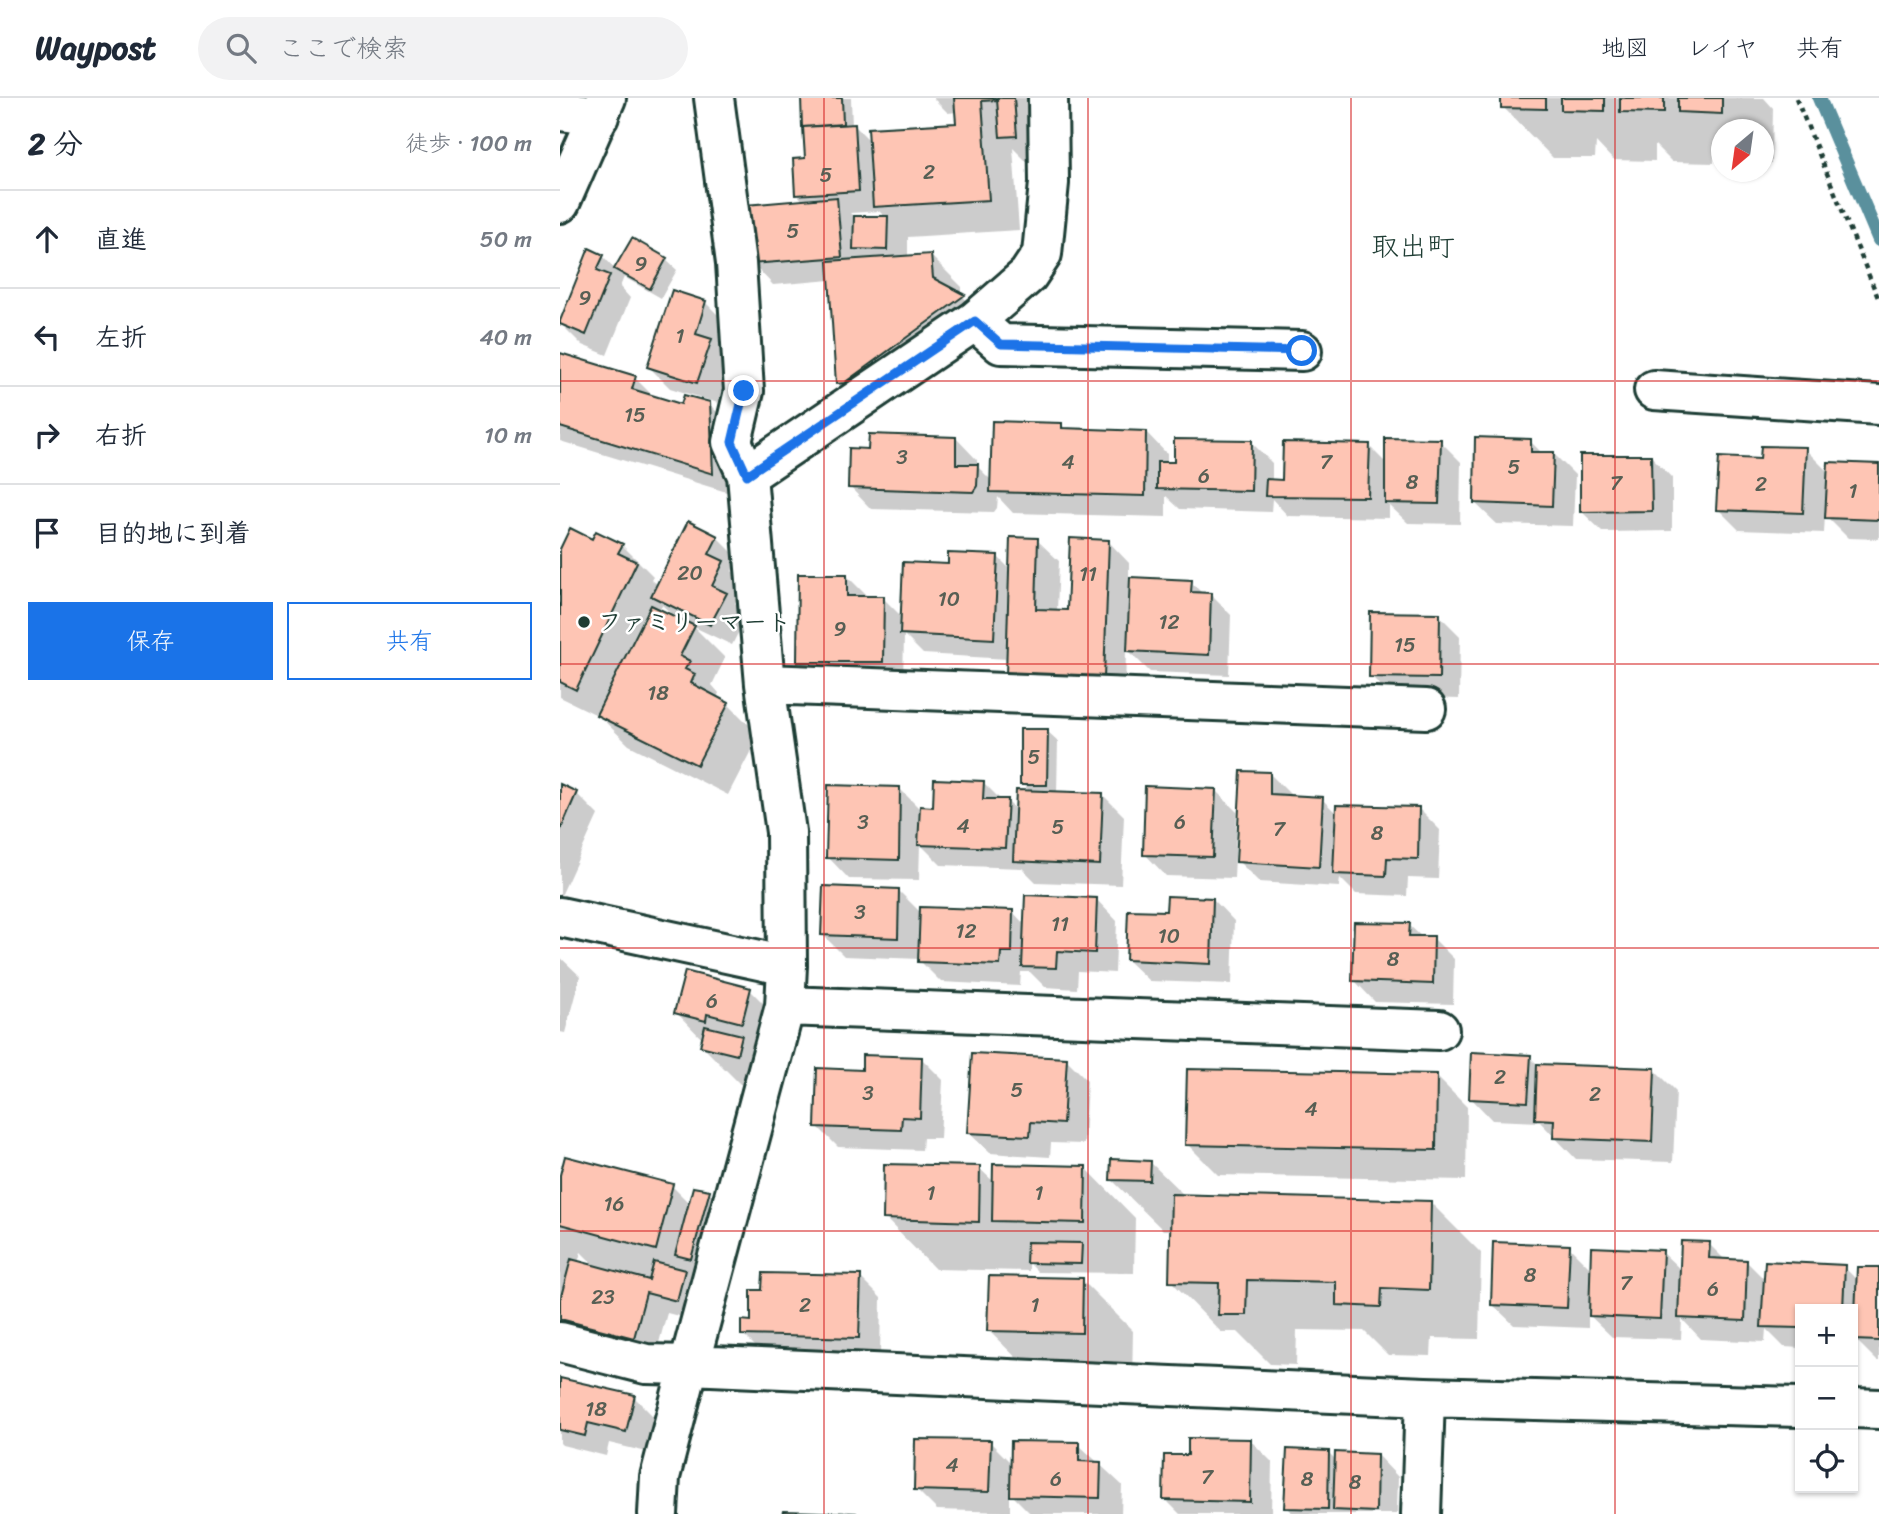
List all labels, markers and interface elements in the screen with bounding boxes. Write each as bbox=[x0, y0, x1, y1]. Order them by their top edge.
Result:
search box bbox=[198, 17, 688, 80]
text: Waypost bbox=[35, 19, 156, 77]
text: ここで検索 bbox=[278, 25, 408, 71]
text: 地図 bbox=[1601, 27, 1649, 69]
text: レイヤ bbox=[1687, 27, 1758, 69]
text: 共有 bbox=[1796, 27, 1844, 69]
icon: search bbox=[222, 29, 260, 67]
text: 2 分 bbox=[28, 117, 83, 171]
north arrow bbox=[1711, 119, 1774, 182]
text: 徒歩 · 100 m bbox=[405, 123, 532, 164]
house number: 2 bbox=[923, 153, 935, 191]
house number: 5 bbox=[820, 156, 833, 194]
house number: 5 bbox=[787, 212, 800, 250]
text: 直進 bbox=[95, 216, 147, 262]
text: 50 m bbox=[480, 219, 532, 260]
icon: ahead bbox=[28, 220, 66, 258]
district label: 取出町 bbox=[1371, 222, 1455, 271]
house number: 9 bbox=[635, 245, 648, 283]
house number: 9 bbox=[579, 279, 592, 317]
text: 左折 bbox=[95, 314, 147, 360]
text: 40 m bbox=[479, 317, 532, 358]
house number: 1 bbox=[675, 317, 685, 355]
icon: left bbox=[28, 318, 66, 356]
route start bbox=[1286, 335, 1317, 366]
route end bbox=[728, 375, 759, 406]
house number: 15 bbox=[624, 396, 646, 434]
text: 右折 bbox=[95, 412, 147, 458]
text: 10 m bbox=[484, 415, 532, 456]
icon: right bbox=[28, 416, 66, 454]
house number: 3 bbox=[896, 438, 908, 476]
house number: 4 bbox=[1061, 443, 1075, 481]
house number: 7 bbox=[1320, 443, 1334, 481]
house number: 5 bbox=[1508, 448, 1521, 486]
house number: 6 bbox=[1198, 457, 1210, 495]
house number: 8 bbox=[1406, 463, 1419, 501]
house number: 7 bbox=[1610, 464, 1624, 502]
house number: 2 bbox=[1755, 465, 1767, 503]
house number: 1 bbox=[1848, 472, 1858, 510]
text: 目的地に到着 bbox=[95, 510, 251, 556]
icon: arrive bbox=[28, 514, 66, 552]
house number: 20 bbox=[677, 554, 703, 592]
house number: 11 bbox=[1079, 555, 1097, 593]
house number: 10 bbox=[938, 580, 960, 618]
place label: ファミリーマート bbox=[598, 601, 791, 643]
button: 保存 bbox=[28, 602, 273, 680]
button: 共有 bbox=[287, 602, 532, 680]
house number: 12 bbox=[1158, 603, 1180, 641]
house number: 9 bbox=[834, 610, 847, 648]
marker: ファミリーマート bbox=[576, 614, 592, 630]
house number: 15 bbox=[1394, 626, 1416, 664]
house number: 18 bbox=[647, 674, 669, 712]
house number: 5 bbox=[1028, 738, 1041, 776]
house number: 3 bbox=[857, 803, 869, 841]
house number: 6 bbox=[1174, 803, 1186, 841]
house number: 4 bbox=[956, 807, 970, 845]
house number: 5 bbox=[1052, 808, 1065, 846]
house number: 7 bbox=[1273, 810, 1287, 848]
house number: 8 bbox=[1371, 814, 1384, 852]
house number: 3 bbox=[854, 893, 866, 931]
house number: 11 bbox=[1051, 905, 1069, 943]
house number: 12 bbox=[955, 912, 977, 950]
house number: 10 bbox=[1158, 917, 1180, 955]
house number: 8 bbox=[1387, 940, 1400, 978]
house number: 6 bbox=[706, 982, 718, 1020]
house number: 2 bbox=[1494, 1058, 1506, 1096]
house number: 5 bbox=[1011, 1071, 1024, 1109]
house number: 3 bbox=[862, 1074, 874, 1112]
house number: 2 bbox=[1589, 1075, 1601, 1113]
house number: 4 bbox=[1304, 1090, 1318, 1128]
house number: 1 bbox=[926, 1174, 936, 1212]
house number: 1 bbox=[1034, 1174, 1044, 1212]
house number: 16 bbox=[604, 1185, 624, 1223]
house number: 8 bbox=[1524, 1256, 1537, 1294]
house number: 7 bbox=[1620, 1264, 1634, 1302]
house number: 6 bbox=[1707, 1270, 1719, 1308]
house number: 23 bbox=[591, 1278, 615, 1316]
house number: 2 bbox=[799, 1286, 811, 1324]
house number: 1 bbox=[1030, 1286, 1040, 1324]
map controls bbox=[1795, 1304, 1858, 1493]
button: + bbox=[1795, 1304, 1858, 1367]
button: − bbox=[1795, 1367, 1858, 1430]
house number: 18 bbox=[585, 1390, 607, 1428]
button: locate bbox=[1795, 1430, 1858, 1493]
house number: 4 bbox=[945, 1446, 959, 1484]
house number: 7 bbox=[1201, 1458, 1215, 1496]
house number: 6 bbox=[1050, 1460, 1062, 1498]
house number: 8 bbox=[1301, 1460, 1314, 1498]
house number: 8 bbox=[1349, 1463, 1362, 1501]

